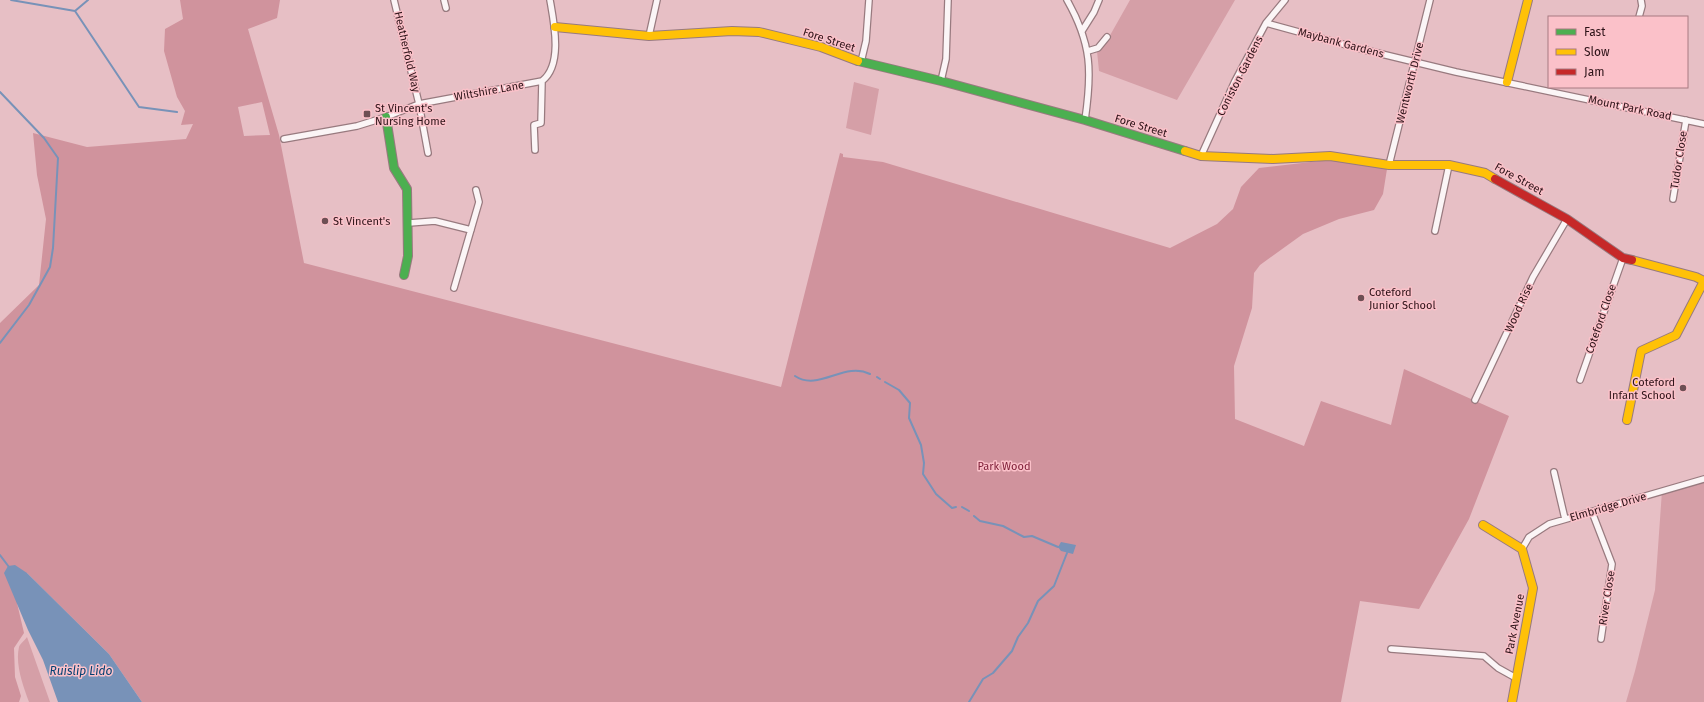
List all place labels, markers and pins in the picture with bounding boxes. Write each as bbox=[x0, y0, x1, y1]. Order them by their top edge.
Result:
place label: St Vincent's Nursing Home bbox=[375, 102, 446, 128]
marker: St Vincent's Nursing Home bbox=[362, 109, 372, 119]
place label: St Vincent's bbox=[333, 215, 390, 228]
marker: St Vincent's bbox=[320, 216, 330, 226]
place label: Coteford Junior School bbox=[1369, 286, 1436, 312]
marker: Coteford Junior School bbox=[1356, 293, 1366, 303]
place label: Coteford Infant School bbox=[1609, 376, 1675, 402]
marker: Coteford Infant School bbox=[1678, 383, 1688, 393]

